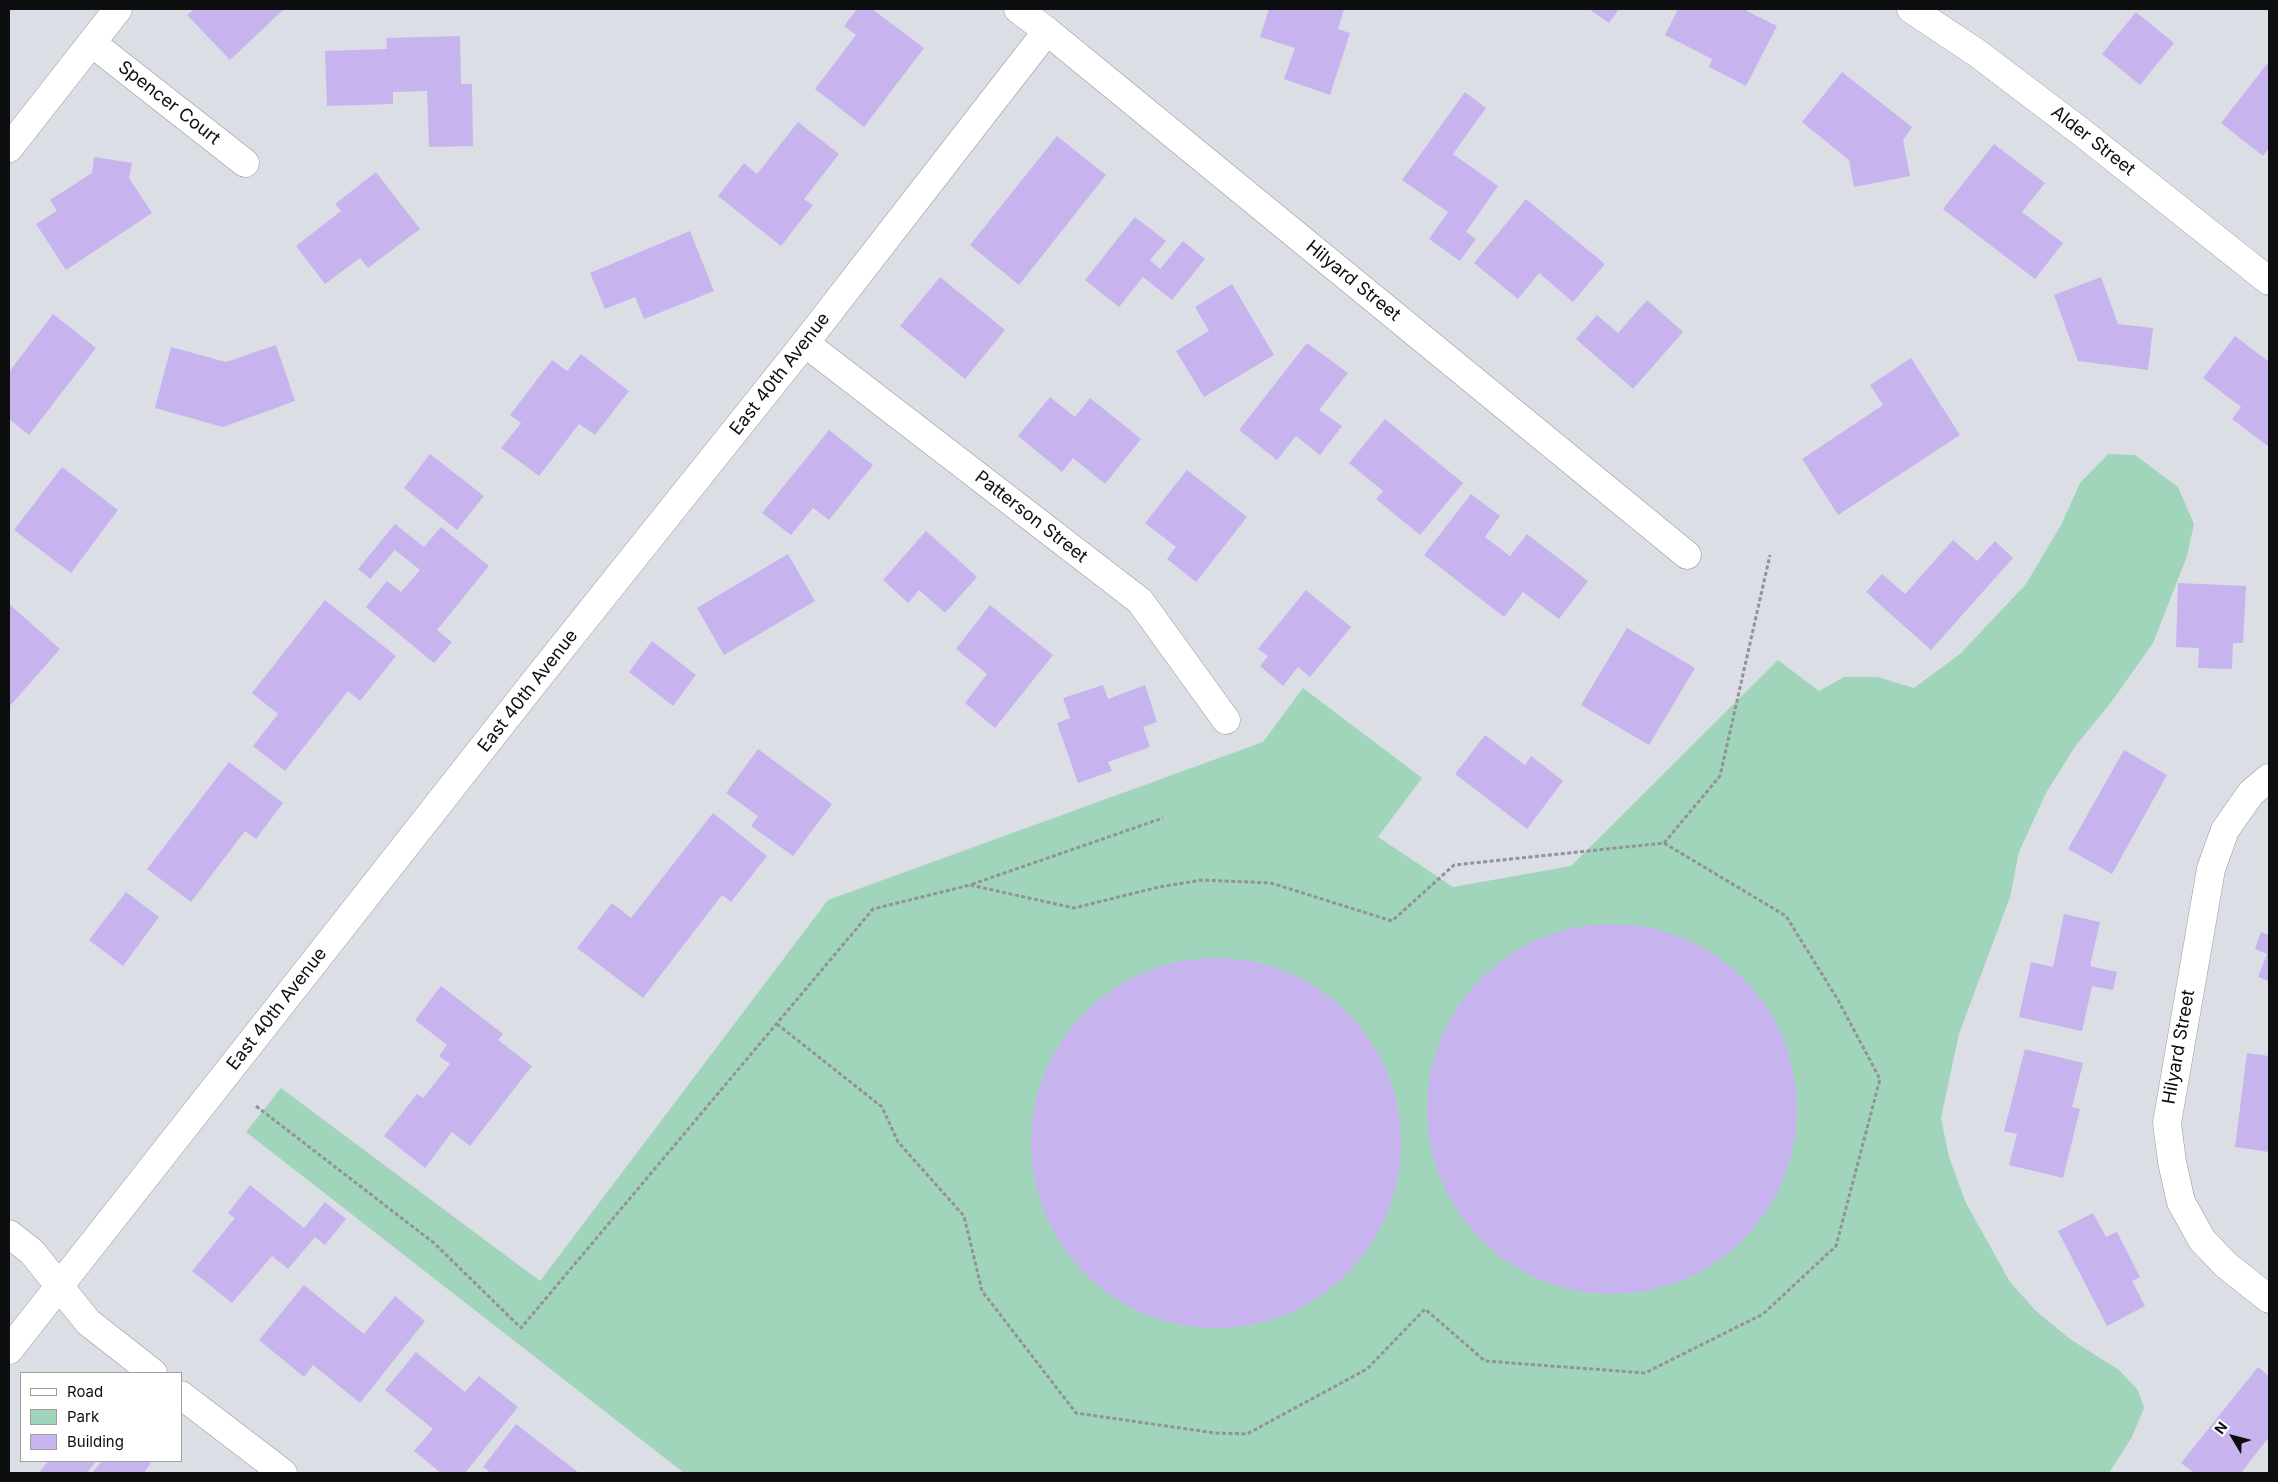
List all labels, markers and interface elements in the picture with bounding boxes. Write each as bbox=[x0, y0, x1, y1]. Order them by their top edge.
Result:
street label: Spencer Court bbox=[114, 56, 224, 150]
street label: Alder Street bbox=[2047, 101, 2139, 181]
street label: Hilyard Street bbox=[1301, 236, 1405, 326]
street label: East 40th Avenue bbox=[725, 308, 835, 440]
street label: Patterson Street bbox=[970, 466, 1092, 568]
street label: East 40th Avenue bbox=[473, 625, 583, 757]
street label: East 40th Avenue bbox=[222, 943, 332, 1075]
street label: Hilyard Street bbox=[2158, 988, 2200, 1106]
legend bbox=[20, 1372, 182, 1462]
text: Road bbox=[67, 1382, 103, 1401]
text: Park bbox=[67, 1407, 99, 1426]
north arrow bbox=[2208, 1412, 2258, 1462]
text: N bbox=[2211, 1418, 2231, 1437]
text: Building bbox=[67, 1432, 124, 1451]

